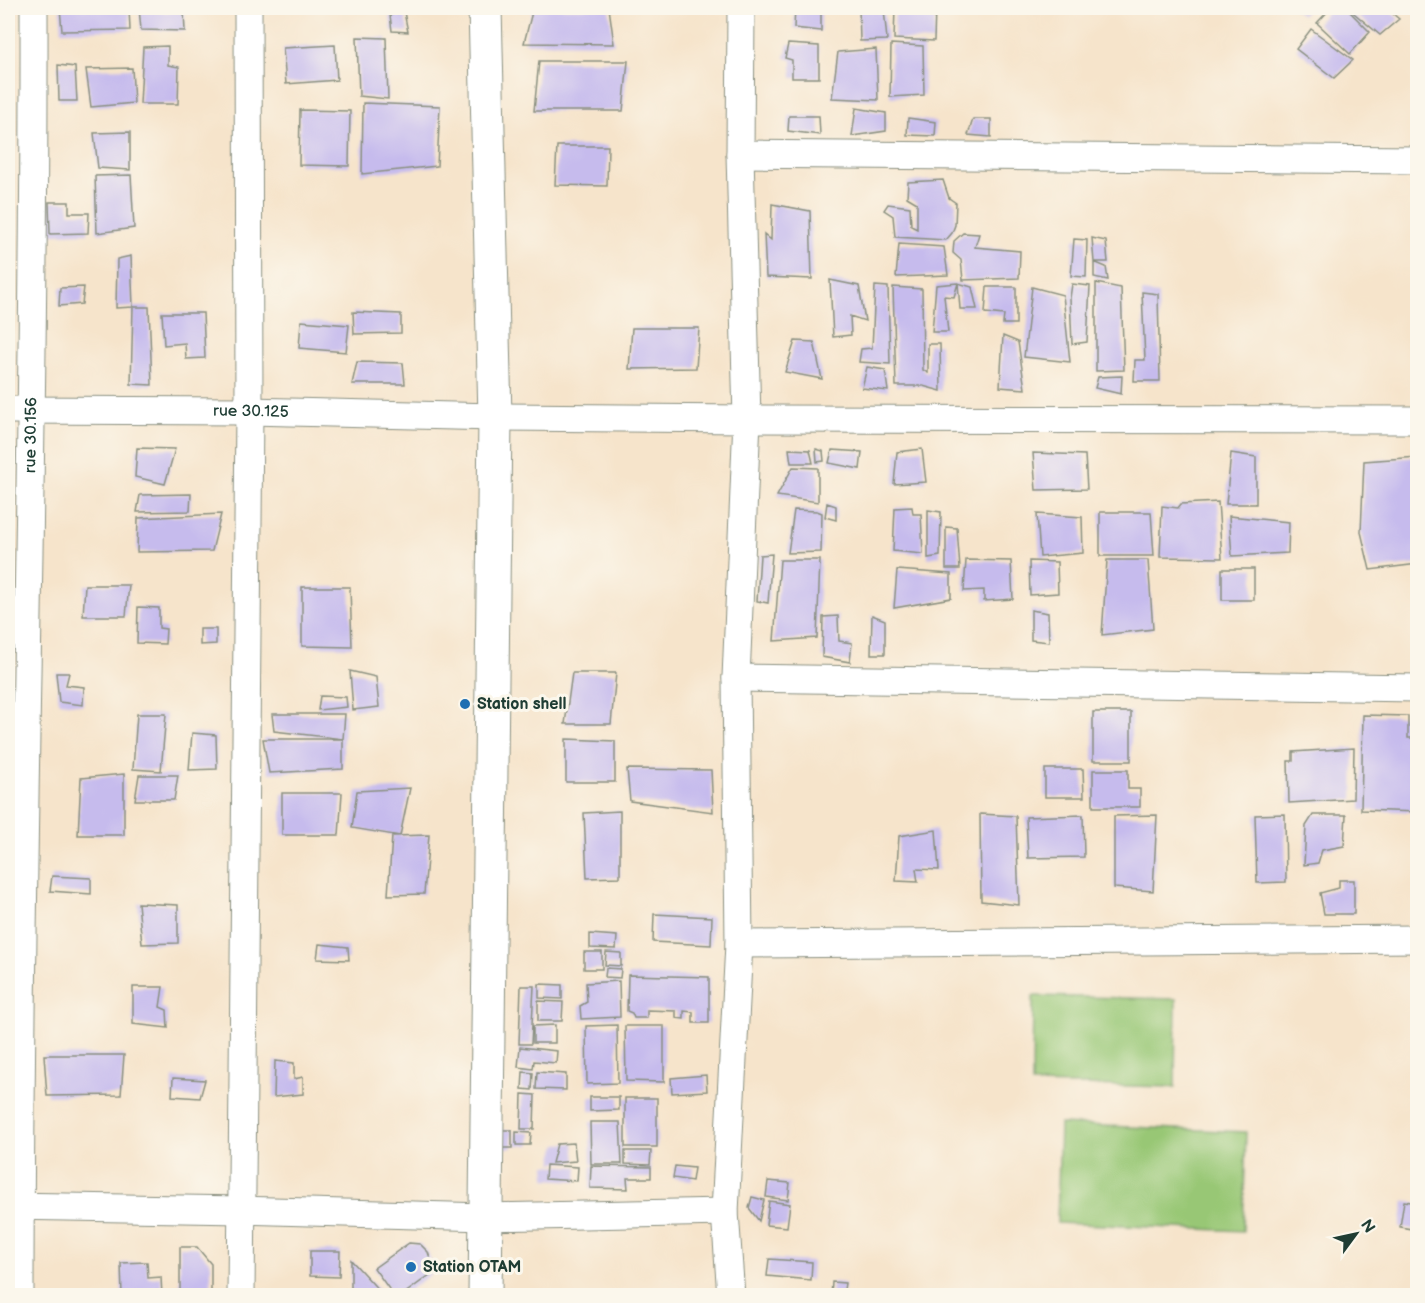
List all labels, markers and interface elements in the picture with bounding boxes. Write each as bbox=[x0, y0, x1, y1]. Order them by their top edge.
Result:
street label: rue 30.156 bbox=[21, 397, 41, 473]
street label: rue 30.125 bbox=[213, 401, 289, 421]
place label: Station shell bbox=[477, 695, 566, 714]
marker: Station shell bbox=[458, 697, 472, 711]
north arrow bbox=[1326, 1204, 1386, 1264]
text: N bbox=[1356, 1216, 1379, 1237]
place label: Station OTAM bbox=[423, 1258, 521, 1277]
marker: Station OTAM bbox=[404, 1260, 418, 1274]

